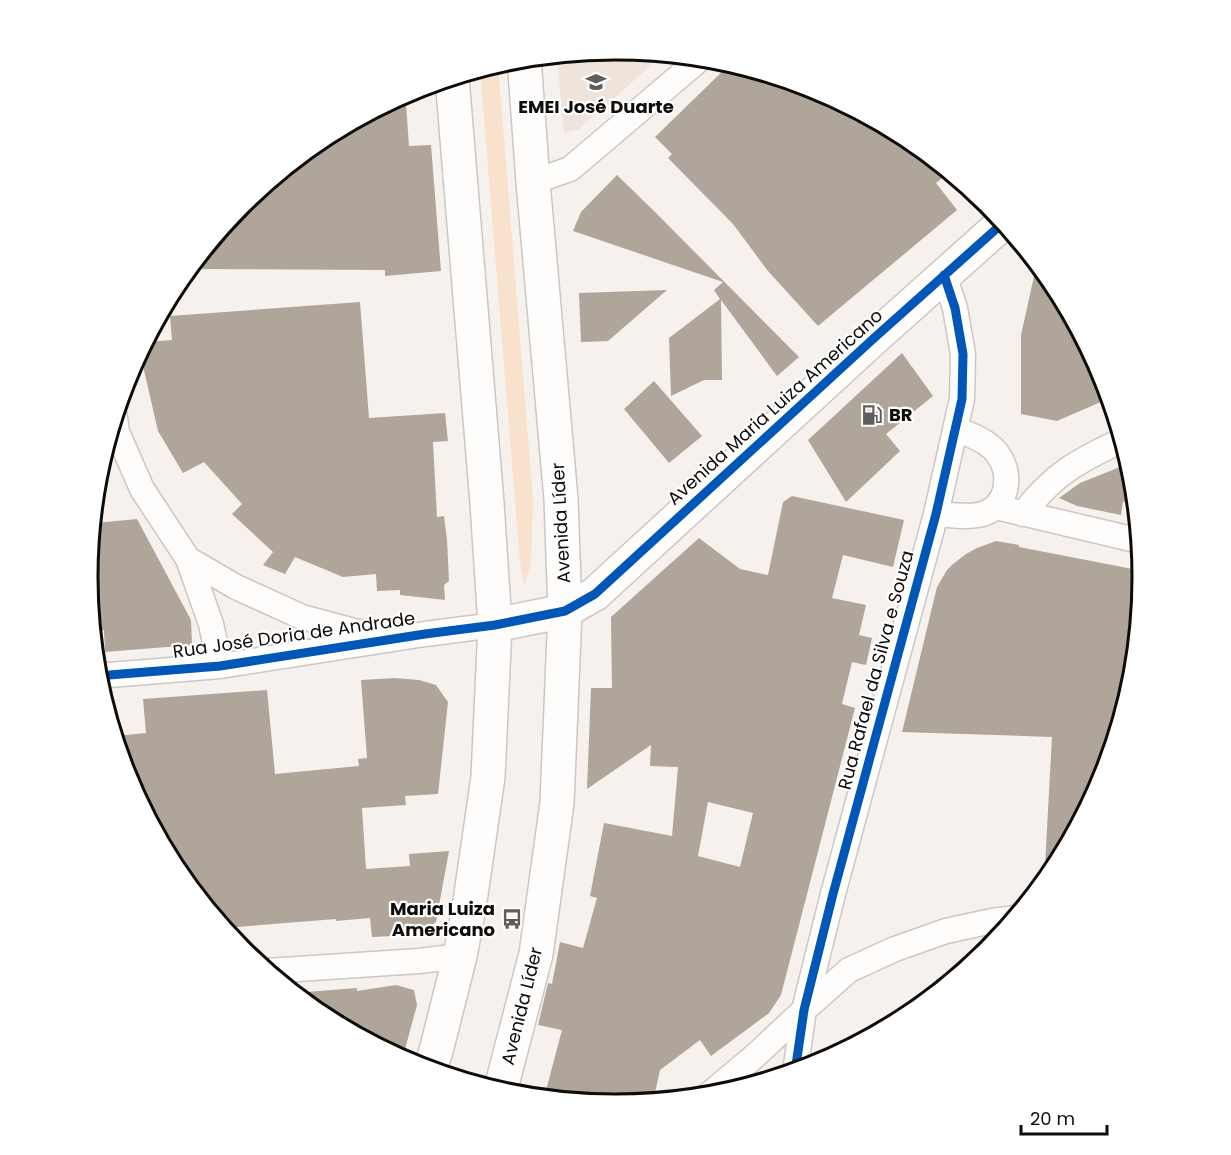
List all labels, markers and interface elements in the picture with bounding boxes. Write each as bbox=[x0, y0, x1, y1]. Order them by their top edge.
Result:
school or university icon: EMEI José Duarte bbox=[584, 70, 608, 94]
place label: EMEI José Duarte bbox=[518, 94, 674, 119]
street label: Avenida Maria Luiza Americano bbox=[661, 303, 888, 510]
place label: BR bbox=[889, 402, 913, 427]
fuel station icon: BR bbox=[860, 403, 884, 427]
street label: Avenida Líder bbox=[545, 462, 576, 584]
street label: Rua Rafael da Silva e Souza bbox=[832, 548, 920, 792]
street label: Rua José Doria de Andrade bbox=[171, 605, 417, 664]
place label: Maria Luiza Americano bbox=[390, 896, 495, 942]
bus stop icon: Maria Luiza Americano bbox=[500, 907, 524, 931]
street label: Avenida Líder bbox=[495, 944, 548, 1067]
scale bar bbox=[1021, 1098, 1106, 1136]
text: 20 m bbox=[1030, 1106, 1075, 1131]

